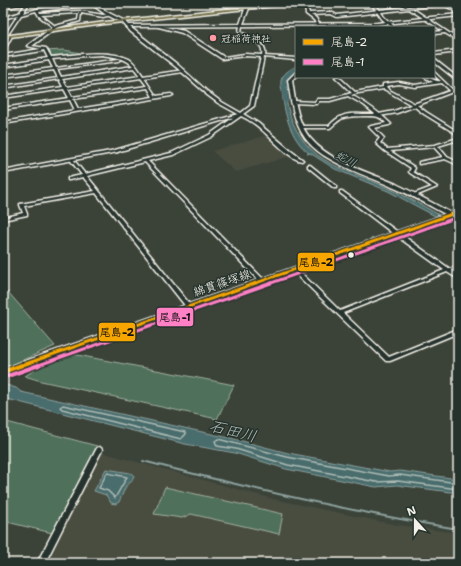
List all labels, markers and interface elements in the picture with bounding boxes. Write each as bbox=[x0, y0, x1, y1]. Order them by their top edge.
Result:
legend bbox=[295, 26, 435, 78]
place label: 冠稲荷神社 bbox=[221, 32, 271, 45]
marker: 冠稲荷神社 bbox=[208, 33, 218, 43]
text: 尾島-2 bbox=[331, 34, 367, 50]
text: 尾島-1 bbox=[331, 54, 364, 70]
water label: 蛇川 bbox=[333, 147, 359, 171]
unlabelled marker bbox=[346, 250, 356, 260]
line badge: 尾島-2 bbox=[297, 252, 335, 272]
text: 尾島-2 bbox=[299, 255, 333, 270]
street label: 綿貫篠塚線 bbox=[191, 266, 253, 300]
line badge: 尾島-1 bbox=[156, 307, 194, 327]
text: 尾島-1 bbox=[159, 310, 191, 325]
line badge: 尾島-2 bbox=[98, 322, 136, 342]
text: 尾島-2 bbox=[100, 325, 134, 340]
water label: 石田川 bbox=[207, 415, 259, 447]
north arrow bbox=[395, 500, 435, 540]
text: N bbox=[405, 502, 419, 520]

